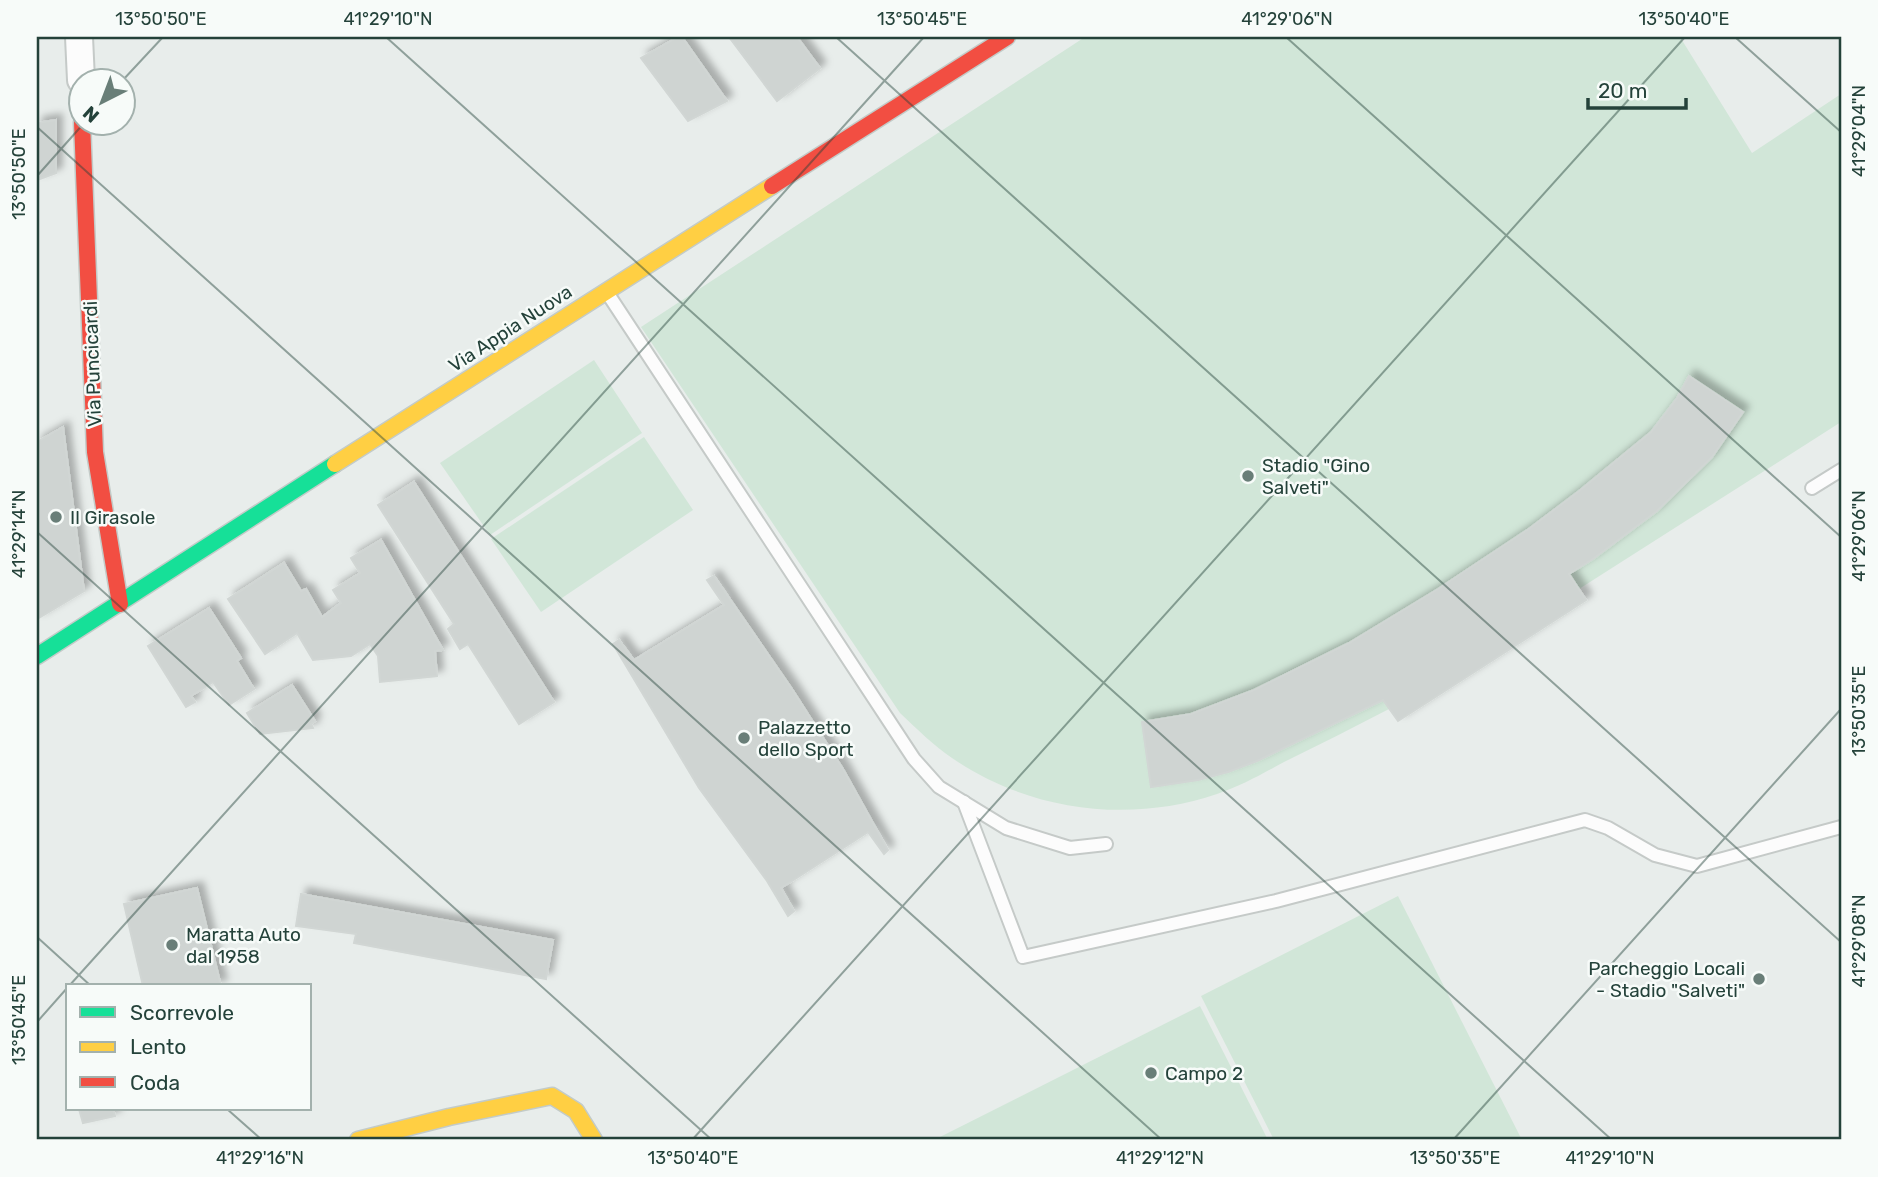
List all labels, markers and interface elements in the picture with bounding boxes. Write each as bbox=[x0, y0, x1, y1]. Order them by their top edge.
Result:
text: 13°50'50"E bbox=[115, 8, 207, 30]
text: 41°29'10"N bbox=[343, 8, 433, 30]
text: 13°50'45"E bbox=[877, 8, 967, 30]
text: 41°29'06"N bbox=[1241, 8, 1333, 30]
text: 13°50'40"E bbox=[1639, 8, 1729, 30]
north arrow bbox=[66, 66, 136, 136]
scale bar bbox=[1588, 66, 1686, 110]
text: 20 m bbox=[1598, 78, 1647, 103]
text: 41°29'04"N bbox=[1848, 85, 1870, 177]
text: N bbox=[78, 101, 104, 127]
text: 13°50'50"E bbox=[8, 128, 30, 220]
street label: Via Appia Nuova bbox=[444, 280, 576, 377]
street label: Via Puncicardi bbox=[79, 300, 106, 427]
place label: Stadio "Gino Salveti" bbox=[1262, 454, 1370, 499]
marker: Stadio "Gino Salveti" bbox=[1240, 468, 1256, 484]
text: 41°29'14"N bbox=[8, 490, 30, 578]
text: 41°29'06"N bbox=[1848, 490, 1870, 582]
place label: Il Girasole bbox=[70, 506, 155, 529]
marker: Il Girasole bbox=[48, 509, 64, 525]
text: 13°50'35"E bbox=[1848, 666, 1870, 756]
place label: Palazzetto dello Sport bbox=[758, 716, 854, 761]
marker: Palazzetto dello Sport bbox=[736, 730, 752, 746]
text: 41°29'08"N bbox=[1848, 895, 1870, 987]
place label: Maratta Auto dal 1958 bbox=[186, 923, 301, 968]
marker: Maratta Auto dal 1958 bbox=[164, 937, 180, 953]
place label: Parcheggio Locali - Stadio "Salveti" bbox=[1588, 957, 1745, 1002]
marker: Parcheggio Locali - Stadio "Salveti" bbox=[1751, 971, 1767, 987]
text: 13°50'45"E bbox=[8, 975, 30, 1065]
legend bbox=[66, 984, 312, 1110]
text: Scorrevole bbox=[130, 1000, 234, 1025]
text: Lento bbox=[130, 1034, 186, 1059]
place label: Campo 2 bbox=[1165, 1062, 1243, 1085]
marker: Campo 2 bbox=[1143, 1065, 1159, 1081]
text: Coda bbox=[130, 1070, 180, 1095]
text: 41°29'16"N bbox=[216, 1147, 304, 1169]
text: 13°50'40"E bbox=[648, 1147, 738, 1169]
text: 41°29'12"N bbox=[1116, 1147, 1204, 1169]
text: 13°50'35"E bbox=[1410, 1147, 1500, 1169]
text: 41°29'10"N bbox=[1565, 1147, 1655, 1169]

